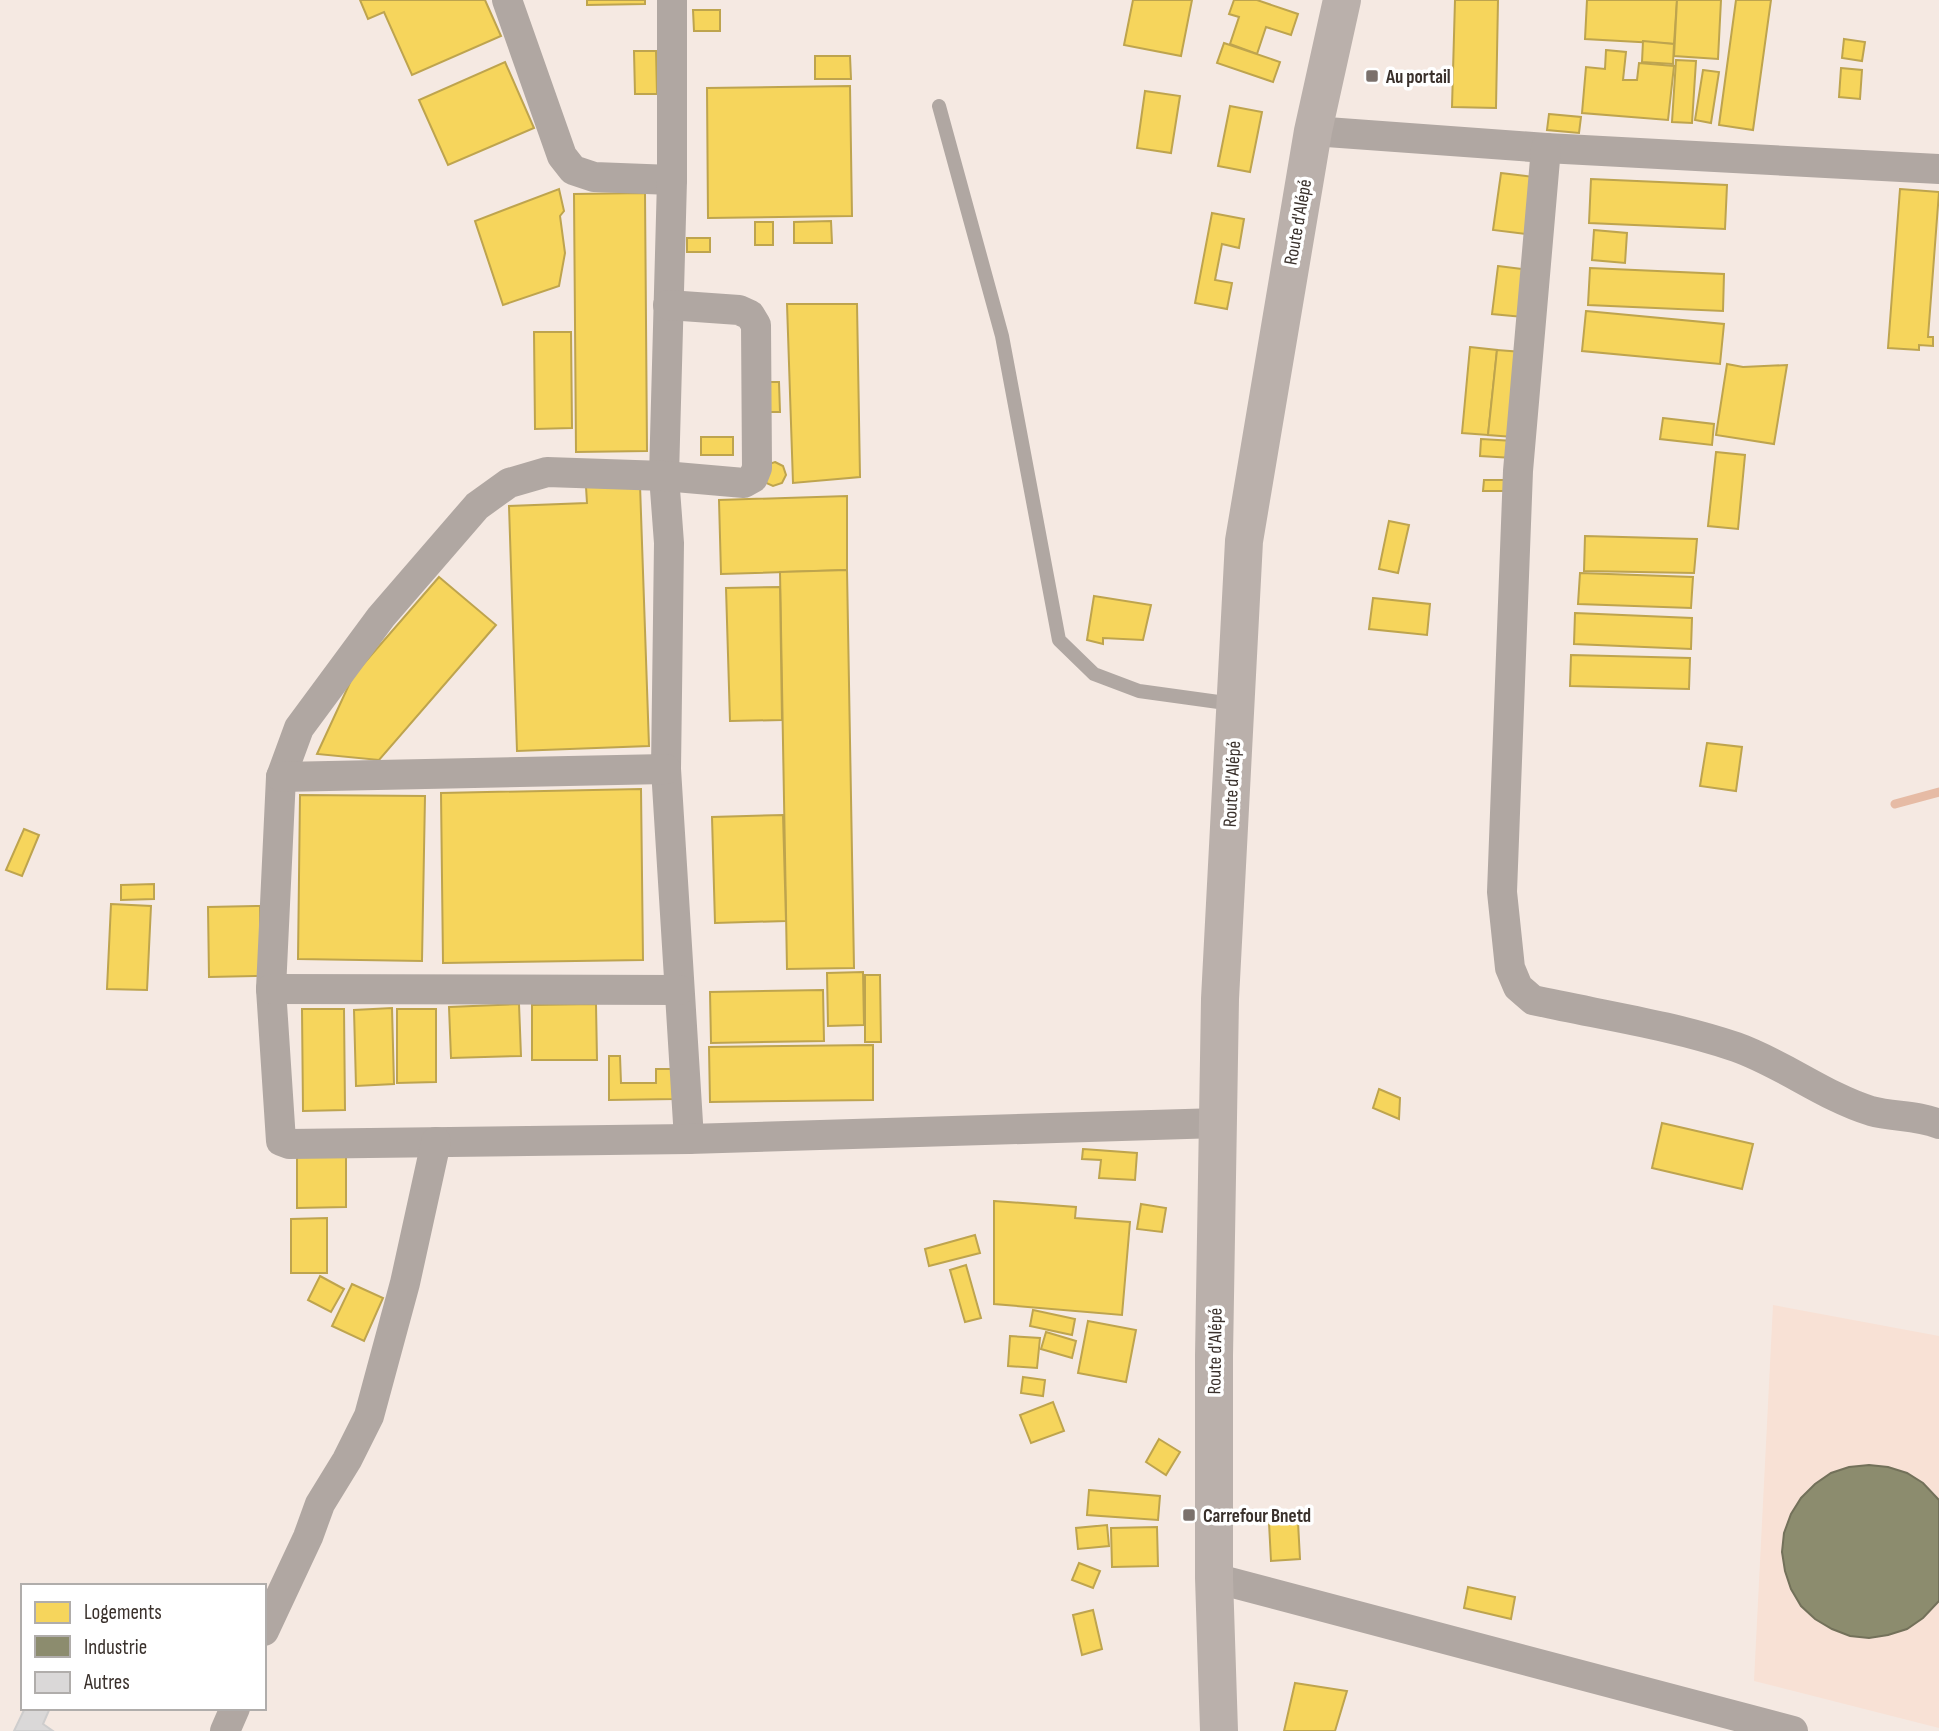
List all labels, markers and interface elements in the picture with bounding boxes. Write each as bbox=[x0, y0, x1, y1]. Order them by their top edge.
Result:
place label: Au portail bbox=[1385, 66, 1451, 89]
marker: Au portail bbox=[1364, 68, 1380, 84]
street label: Route d'Alépé bbox=[1280, 178, 1317, 267]
street label: Route d'Alépé bbox=[1219, 740, 1246, 828]
street label: Route d'Alépé bbox=[1203, 1308, 1228, 1395]
place label: Carrefour Bnetd bbox=[1203, 1505, 1311, 1528]
marker: Carrefour Bnetd bbox=[1181, 1507, 1197, 1523]
legend bbox=[21, 1584, 266, 1710]
text: Logements bbox=[84, 1600, 162, 1625]
text: Industrie bbox=[84, 1635, 147, 1660]
text: Autres bbox=[83, 1670, 130, 1695]

